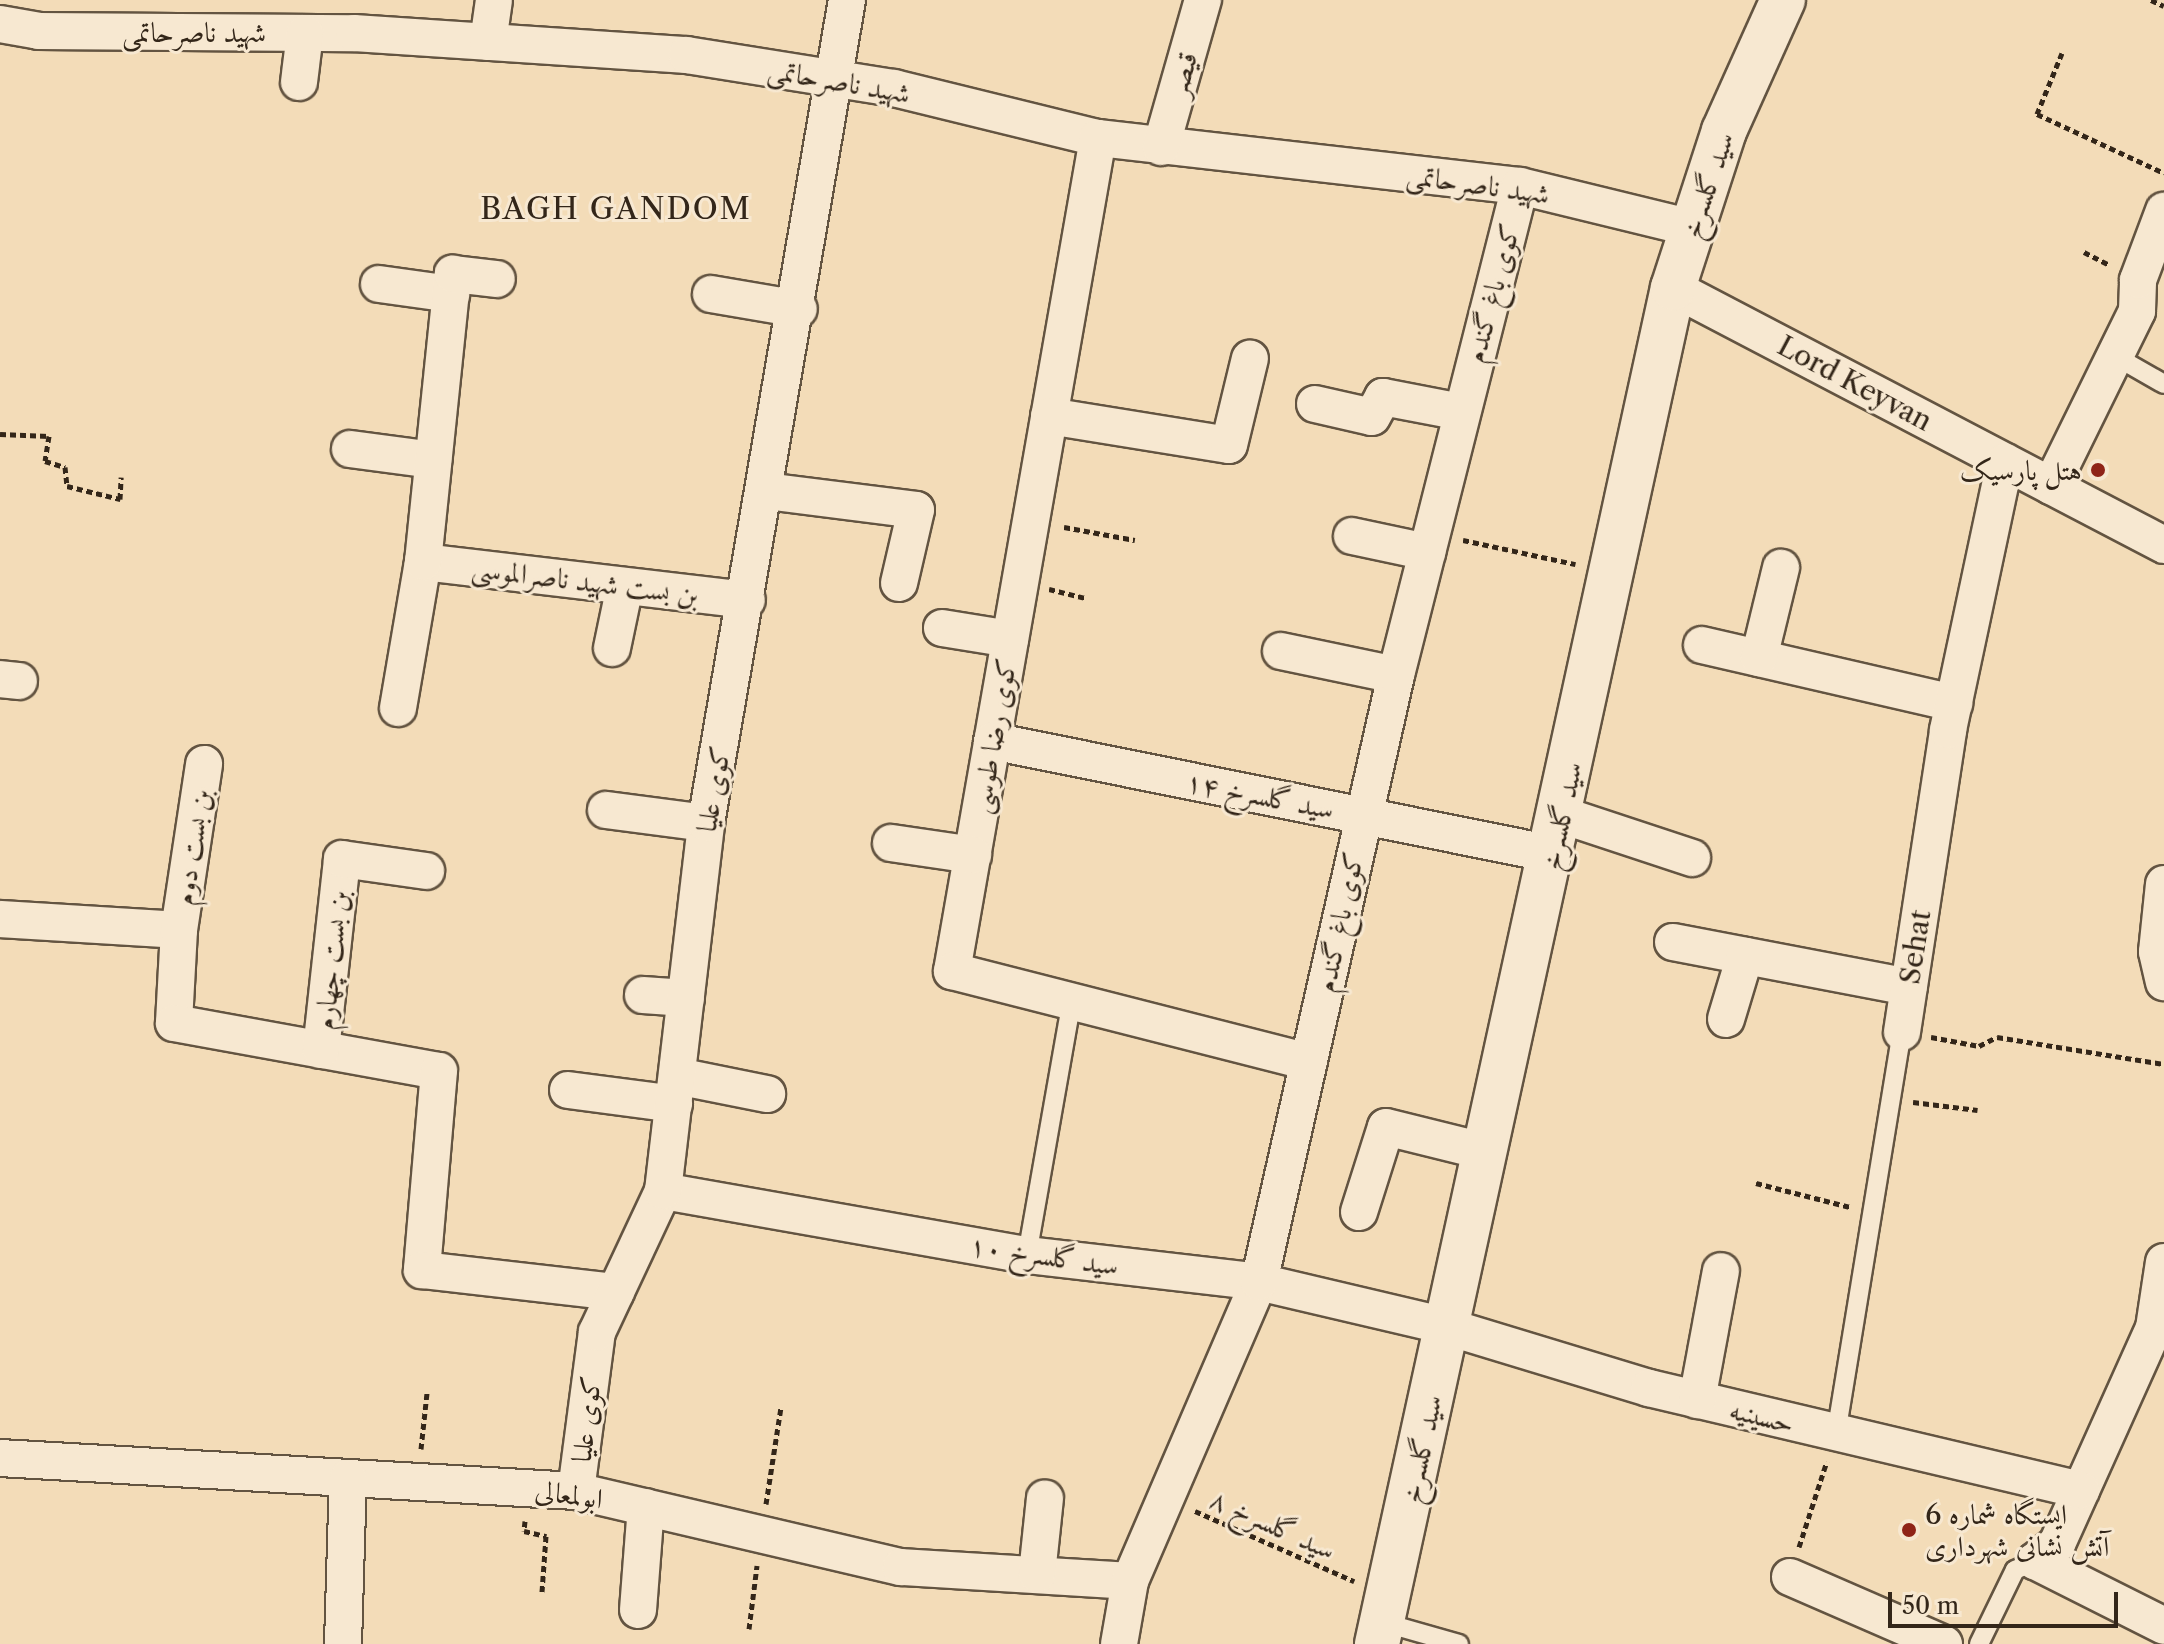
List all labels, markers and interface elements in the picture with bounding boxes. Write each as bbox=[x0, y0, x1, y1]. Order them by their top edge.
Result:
street label: شهید ناصرحاتمی bbox=[122, 15, 266, 49]
street label: قیصر bbox=[1160, 48, 1204, 100]
street label: شهید ناصرحاتمی bbox=[765, 52, 913, 110]
street label: سید گلسرخ bbox=[1673, 128, 1741, 242]
street label: شهید ناصرحاتمی bbox=[1404, 157, 1552, 211]
district label: BAGH GANDOM bbox=[480, 191, 752, 227]
street label: کوی باغ گندم bbox=[1457, 220, 1527, 366]
street label: Lord Keyvan bbox=[1772, 328, 1938, 438]
place label: هتل پارسیک bbox=[1960, 453, 2082, 487]
marker: هتل پارسیک bbox=[2089, 461, 2107, 479]
street label: بن بست شهید ناصرالموسی bbox=[470, 550, 700, 612]
street label: کوی رضا طوسی bbox=[963, 656, 1023, 816]
street label: کوی علیا bbox=[689, 743, 737, 835]
street label: سید گلسرخ bbox=[1533, 759, 1589, 873]
street label: سید گلسرخ ۱۴ bbox=[1183, 764, 1337, 826]
street label: بن بست دوم bbox=[166, 787, 218, 907]
street label: کوی باغ گندم bbox=[1308, 849, 1370, 995]
street label: بن بست چهارم bbox=[307, 889, 355, 1031]
street label: Sehat bbox=[1893, 908, 1937, 986]
street label: سید گلسرخ ۱۰ bbox=[967, 1228, 1121, 1282]
street label: کوی علیا bbox=[564, 1374, 608, 1464]
street label: سید گلسرخ bbox=[1393, 1392, 1449, 1506]
street label: حسینیه bbox=[1726, 1392, 1798, 1440]
street label: ابولمعالی bbox=[533, 1473, 605, 1515]
street label: سید گلسرخ ۸ bbox=[1205, 1481, 1341, 1567]
place label: ایستگاه شماره 6 آتش نشانی شهرداری bbox=[1925, 1497, 2109, 1563]
marker: ایستگاه شماره 6 آتش نشانی شهرداری bbox=[1900, 1521, 1918, 1539]
scale bar bbox=[1892, 1576, 2122, 1626]
text: 50 m bbox=[1902, 1591, 1959, 1620]

